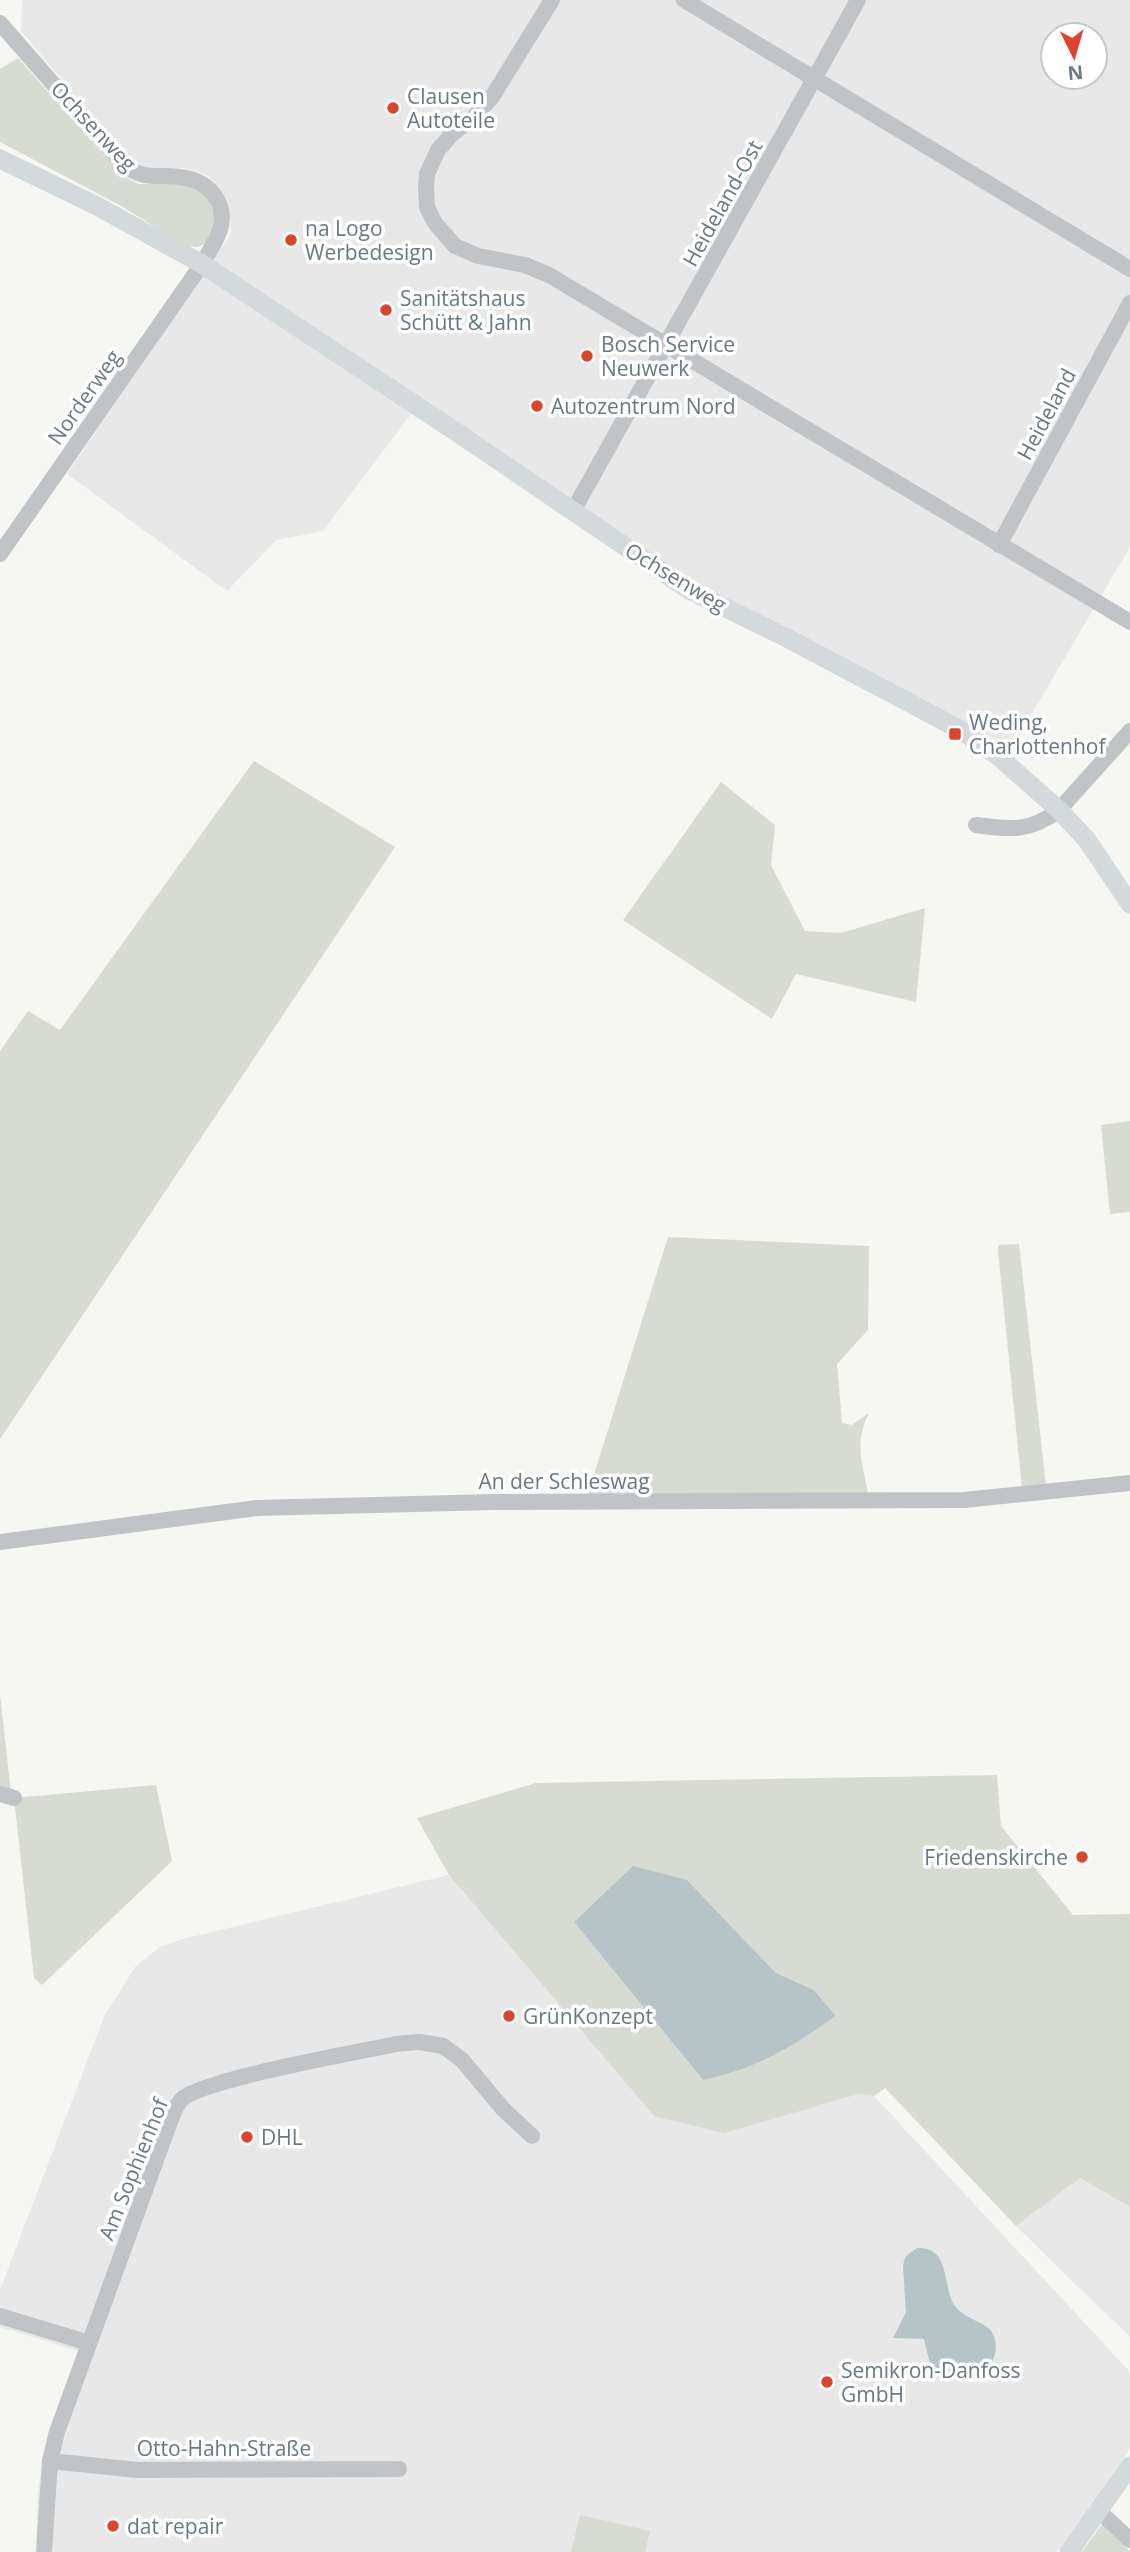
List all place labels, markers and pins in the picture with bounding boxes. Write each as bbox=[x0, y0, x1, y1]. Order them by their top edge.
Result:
place label: Clausen Autoteile bbox=[407, 82, 495, 134]
marker: Clausen Autoteile bbox=[385, 100, 401, 116]
place label: na Logo Werbedesign bbox=[305, 214, 434, 266]
marker: na Logo Werbedesign bbox=[283, 232, 299, 248]
place label: Sanitätshaus Schütt & Jahn bbox=[400, 284, 532, 336]
marker: Sanitätshaus Schütt & Jahn bbox=[378, 302, 394, 318]
place label: Bosch Service Neuwerk bbox=[601, 330, 735, 382]
marker: Bosch Service Neuwerk bbox=[579, 348, 595, 364]
place label: Autozentrum Nord bbox=[551, 392, 736, 420]
marker: Autozentrum Nord bbox=[529, 398, 545, 414]
place label: Weding, Charlottenhof bbox=[969, 708, 1107, 760]
marker: Weding, Charlottenhof bbox=[947, 726, 963, 742]
place label: Friedenskirche bbox=[924, 1843, 1068, 1871]
marker: Friedenskirche bbox=[1074, 1849, 1090, 1865]
place label: GrünKonzept bbox=[523, 2002, 653, 2030]
marker: GrünKonzept bbox=[501, 2008, 517, 2024]
place label: DHL bbox=[261, 2123, 303, 2151]
marker: DHL bbox=[239, 2129, 255, 2145]
place label: Semikron-Danfoss GmbH bbox=[841, 2356, 1020, 2408]
marker: Semikron-Danfoss GmbH bbox=[819, 2374, 835, 2390]
place label: dat repair bbox=[127, 2512, 224, 2540]
marker: dat repair bbox=[105, 2518, 121, 2534]

